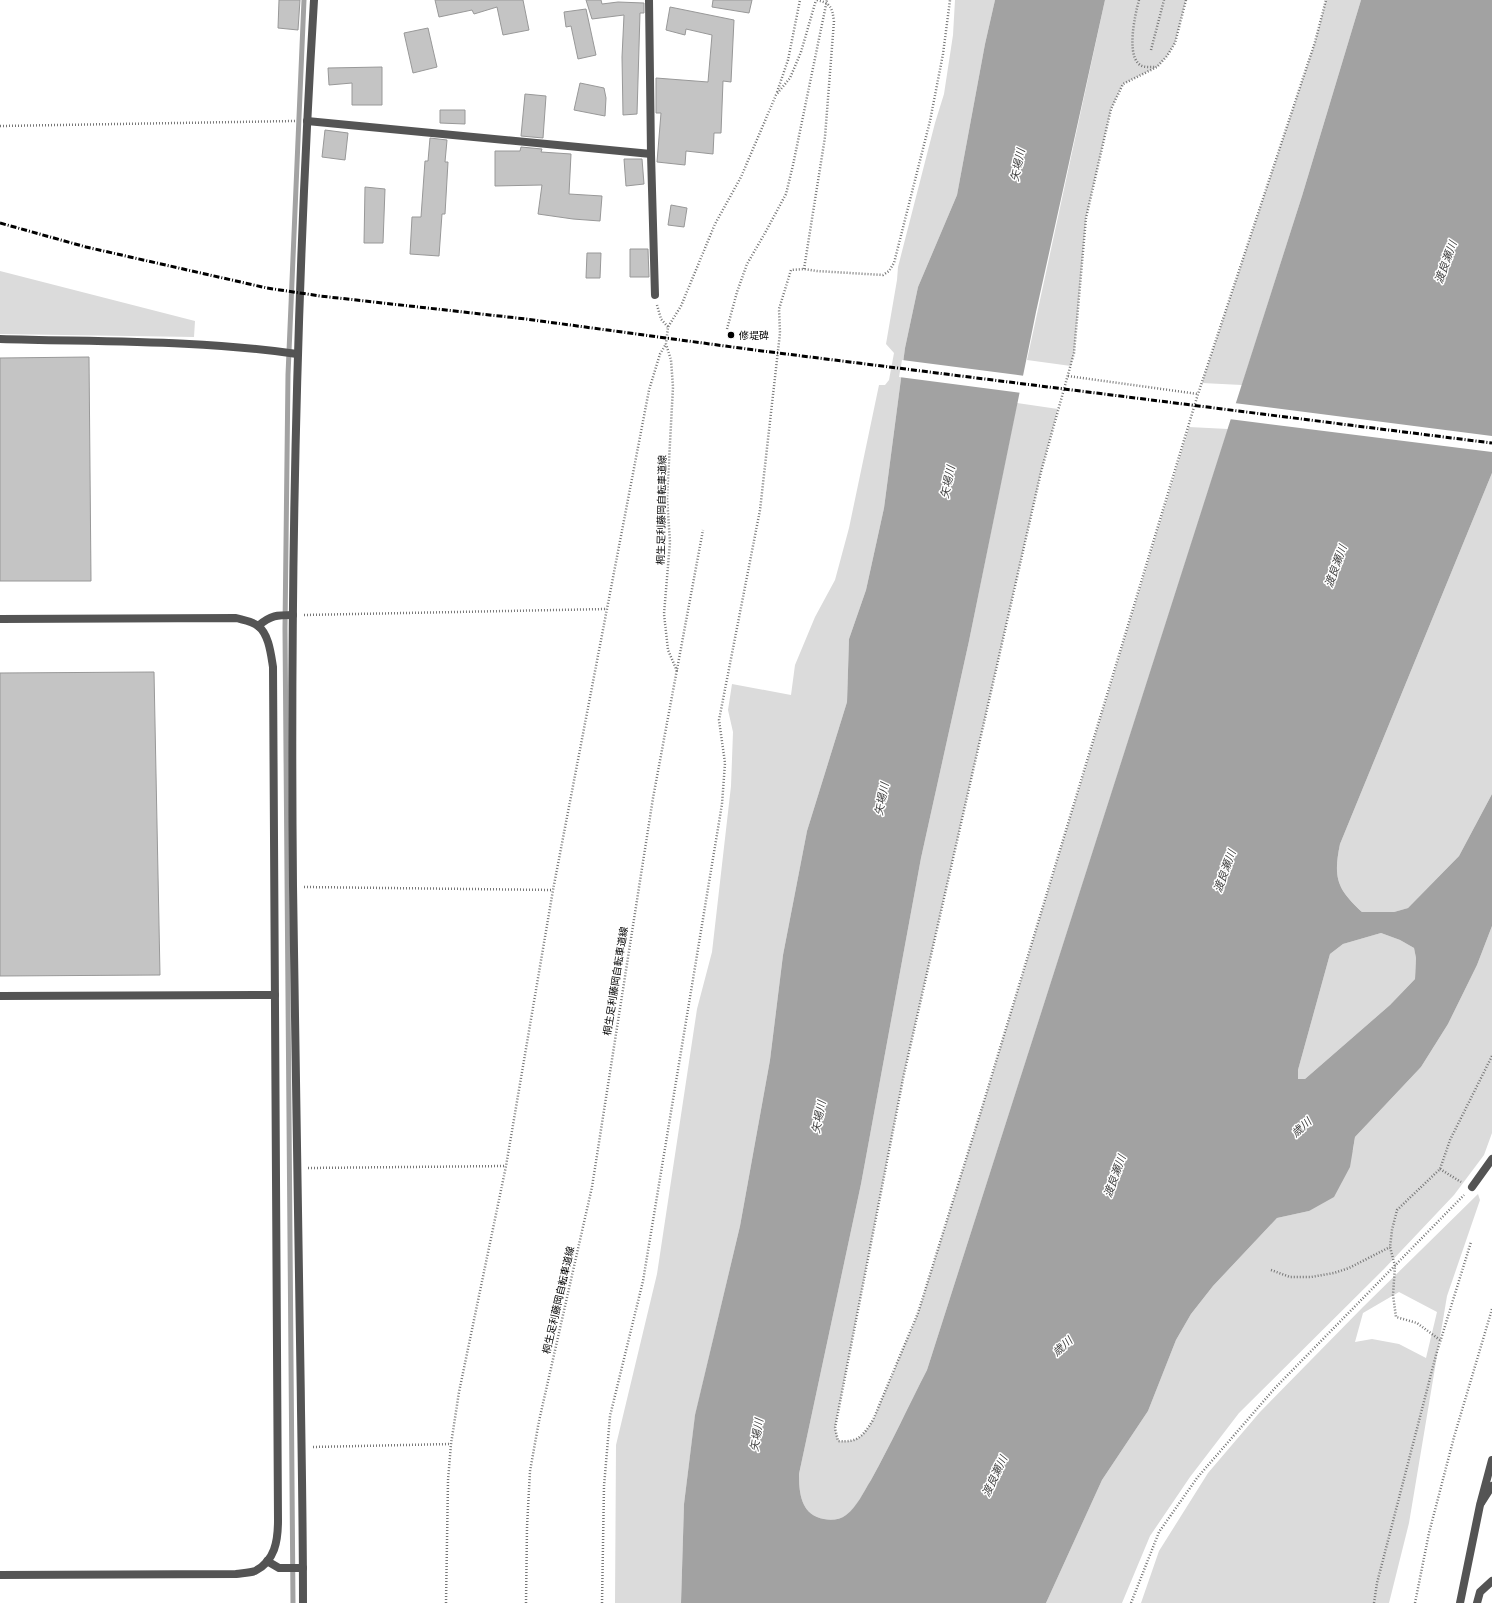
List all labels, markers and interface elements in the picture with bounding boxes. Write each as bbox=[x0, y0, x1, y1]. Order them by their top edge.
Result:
water label: 矢場川 bbox=[1007, 147, 1027, 182]
water label: 渡良瀬川 bbox=[1431, 238, 1459, 285]
place label: 修堤碑 bbox=[738, 329, 769, 341]
marker: 修堤碑 bbox=[726, 330, 736, 340]
street label: 桐生足利藤岡自転車道線 bbox=[654, 455, 668, 565]
water label: 矢場川 bbox=[937, 464, 957, 499]
water label: 渡良瀬川 bbox=[1321, 542, 1349, 589]
water label: 矢場川 bbox=[871, 781, 891, 816]
water label: 渡良瀬川 bbox=[1210, 847, 1238, 894]
street label: 桐生足利藤岡自転車道線 bbox=[600, 926, 630, 1036]
water label: 矢場川 bbox=[808, 1099, 828, 1134]
water label: 歳川 bbox=[1288, 1114, 1314, 1139]
water label: 渡良瀬川 bbox=[1100, 1152, 1128, 1199]
street label: 桐生足利藤岡自転車道線 bbox=[540, 1245, 576, 1355]
water label: 歳川 bbox=[1049, 1333, 1075, 1358]
water label: 矢場川 bbox=[747, 1417, 765, 1452]
water label: 渡良瀬川 bbox=[979, 1452, 1010, 1499]

